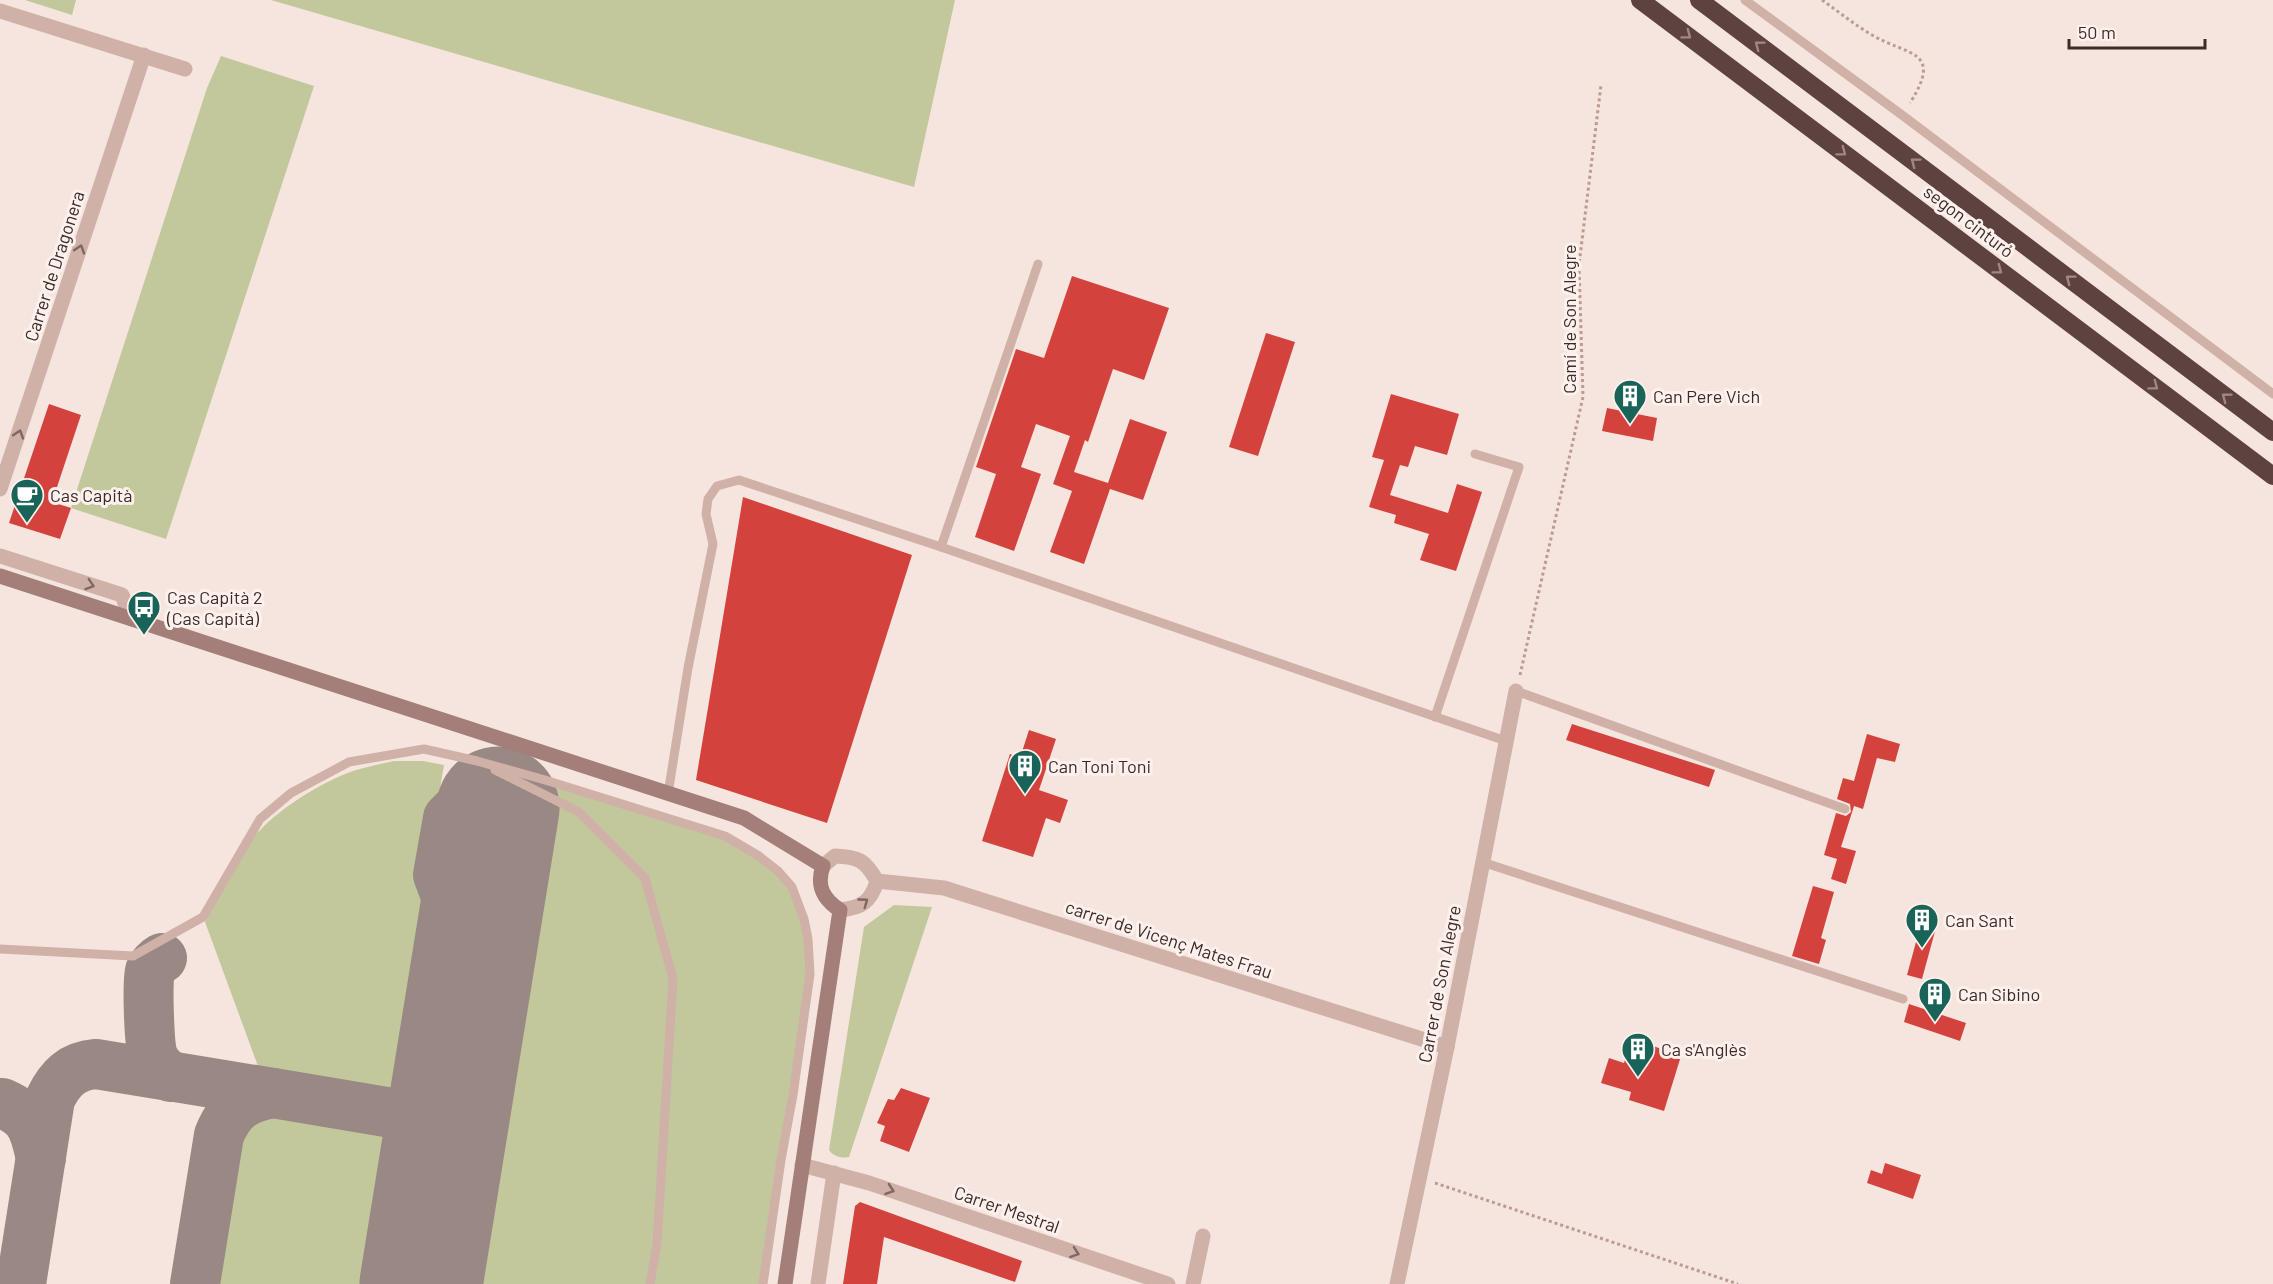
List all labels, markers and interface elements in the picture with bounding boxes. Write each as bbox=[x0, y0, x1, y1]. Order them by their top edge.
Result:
scale bar bbox=[2069, 12, 2206, 50]
text: 50 m bbox=[2078, 21, 2116, 43]
one-way arrow bbox=[1680, 28, 1691, 39]
one-way arrow bbox=[1754, 41, 1765, 52]
one-way arrow bbox=[1836, 145, 1847, 156]
one-way arrow bbox=[1910, 158, 1921, 169]
street label: segon cinturó bbox=[1920, 180, 2018, 262]
street label: Carrer de Dragonera bbox=[19, 188, 89, 344]
one-way arrow bbox=[73, 244, 85, 255]
street label: Camí de Son Alegre bbox=[1558, 244, 1580, 394]
one-way arrow bbox=[1992, 262, 2003, 273]
one-way arrow bbox=[2066, 276, 2077, 287]
building icon: Can Pere Vich bbox=[1612, 378, 1648, 425]
one-way arrow bbox=[2148, 379, 2159, 390]
place label: Can Pere Vich bbox=[1653, 385, 1760, 407]
one-way arrow bbox=[2222, 393, 2233, 404]
one-way arrow bbox=[11, 429, 24, 440]
cafe icon: Cas Capità bbox=[9, 477, 45, 524]
place label: Cas Capità bbox=[50, 484, 133, 506]
one-way arrow bbox=[84, 577, 95, 590]
place label: Cas Capità 2 (Cas Capità) bbox=[166, 586, 263, 629]
bus stop icon: Cas Capità 2 (Cas Capità) bbox=[126, 589, 162, 636]
building icon: Can Toni Toni bbox=[1007, 748, 1043, 795]
place label: Can Toni Toni bbox=[1048, 755, 1151, 777]
street label: carrer de Vicenç Mates Frau bbox=[1063, 895, 1275, 983]
one-way arrow bbox=[857, 898, 868, 909]
building icon: Can Sant bbox=[1904, 902, 1940, 949]
street label: Carrer de Son Alegre bbox=[1413, 903, 1465, 1065]
place label: Can Sant bbox=[1945, 909, 2014, 931]
building icon: Can Sibino bbox=[1917, 976, 1953, 1023]
place label: Can Sibino bbox=[1958, 983, 2040, 1005]
building icon: Ca s'Anglès bbox=[1620, 1031, 1656, 1078]
place label: Ca s'Anglès bbox=[1661, 1038, 1747, 1060]
street label: Carrer Mestral bbox=[951, 1181, 1063, 1237]
one-way arrow bbox=[884, 1183, 895, 1195]
one-way arrow bbox=[1069, 1245, 1080, 1258]

